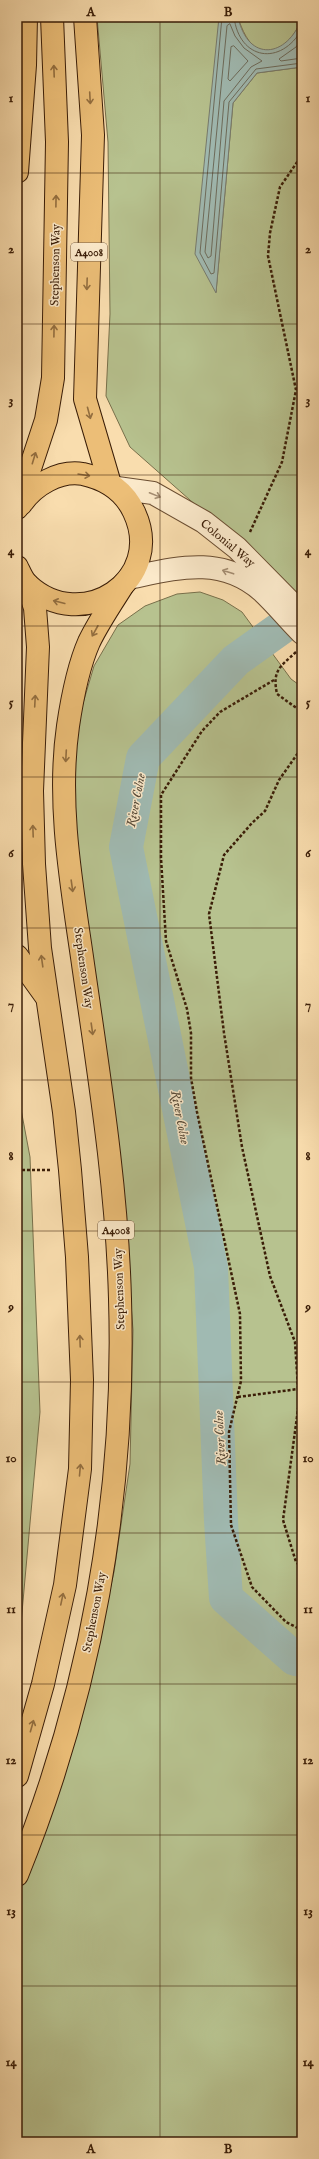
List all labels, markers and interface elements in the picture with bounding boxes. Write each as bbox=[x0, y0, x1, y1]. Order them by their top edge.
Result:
text: A bbox=[86, 4, 97, 21]
text: B bbox=[224, 4, 233, 21]
one-way arrow bbox=[51, 65, 58, 78]
text: 1 bbox=[9, 90, 14, 107]
text: 1 bbox=[306, 90, 311, 107]
one-way arrow bbox=[87, 91, 94, 104]
one-way arrow bbox=[52, 195, 60, 208]
street label: Stephenson Way bbox=[47, 224, 65, 306]
text: 2 bbox=[8, 241, 14, 258]
text: 2 bbox=[305, 241, 311, 258]
road number: A4008 bbox=[71, 243, 107, 261]
one-way arrow bbox=[84, 277, 91, 290]
one-way arrow bbox=[50, 325, 58, 338]
text: 3 bbox=[9, 392, 14, 409]
text: 3 bbox=[306, 392, 311, 409]
one-way arrow bbox=[86, 406, 93, 419]
one-way arrow bbox=[30, 452, 38, 464]
one-way arrow bbox=[77, 471, 90, 479]
one-way arrow bbox=[149, 492, 161, 500]
street label: Colonial Way bbox=[197, 516, 258, 571]
text: 4 bbox=[8, 543, 15, 560]
text: 4 bbox=[305, 543, 312, 560]
one-way arrow bbox=[222, 568, 235, 575]
one-way arrow bbox=[53, 598, 66, 606]
one-way arrow bbox=[91, 625, 99, 637]
text: 5 bbox=[9, 694, 14, 711]
text: 5 bbox=[306, 694, 311, 711]
one-way arrow bbox=[32, 695, 39, 708]
one-way arrow bbox=[62, 749, 69, 762]
water label: River Colne bbox=[123, 771, 150, 829]
one-way arrow bbox=[29, 825, 37, 838]
text: 6 bbox=[8, 845, 14, 862]
text: 6 bbox=[305, 845, 311, 862]
one-way arrow bbox=[68, 879, 76, 892]
street label: Stephenson Way bbox=[69, 927, 97, 1010]
one-way arrow bbox=[38, 955, 46, 968]
text: 7 bbox=[8, 997, 14, 1014]
text: 7 bbox=[305, 997, 311, 1014]
one-way arrow bbox=[88, 1022, 96, 1035]
water label: River Colne bbox=[166, 1089, 193, 1146]
text: 8 bbox=[8, 1148, 14, 1165]
text: 8 bbox=[305, 1148, 311, 1165]
road number: A4008 bbox=[98, 1221, 134, 1239]
street label: Stephenson Way bbox=[111, 1248, 129, 1330]
text: 9 bbox=[7, 1299, 14, 1316]
text: 9 bbox=[304, 1299, 311, 1316]
one-way arrow bbox=[77, 1335, 84, 1348]
water label: River Colne bbox=[211, 1410, 230, 1466]
text: 10 bbox=[5, 1450, 17, 1467]
text: 10 bbox=[302, 1450, 314, 1467]
one-way arrow bbox=[76, 1464, 83, 1477]
street label: Stephenson Way bbox=[79, 1570, 111, 1654]
one-way arrow bbox=[58, 1593, 66, 1606]
text: 11 bbox=[6, 1601, 16, 1618]
text: 11 bbox=[303, 1601, 313, 1618]
one-way arrow bbox=[29, 1719, 36, 1732]
text: 12 bbox=[6, 1752, 16, 1769]
text: 12 bbox=[303, 1752, 313, 1769]
text: 13 bbox=[6, 1903, 16, 1920]
text: 13 bbox=[303, 1903, 313, 1920]
text: 14 bbox=[5, 2054, 17, 2071]
text: 14 bbox=[302, 2054, 314, 2071]
text: A bbox=[86, 2141, 97, 2158]
text: B bbox=[224, 2141, 233, 2158]

